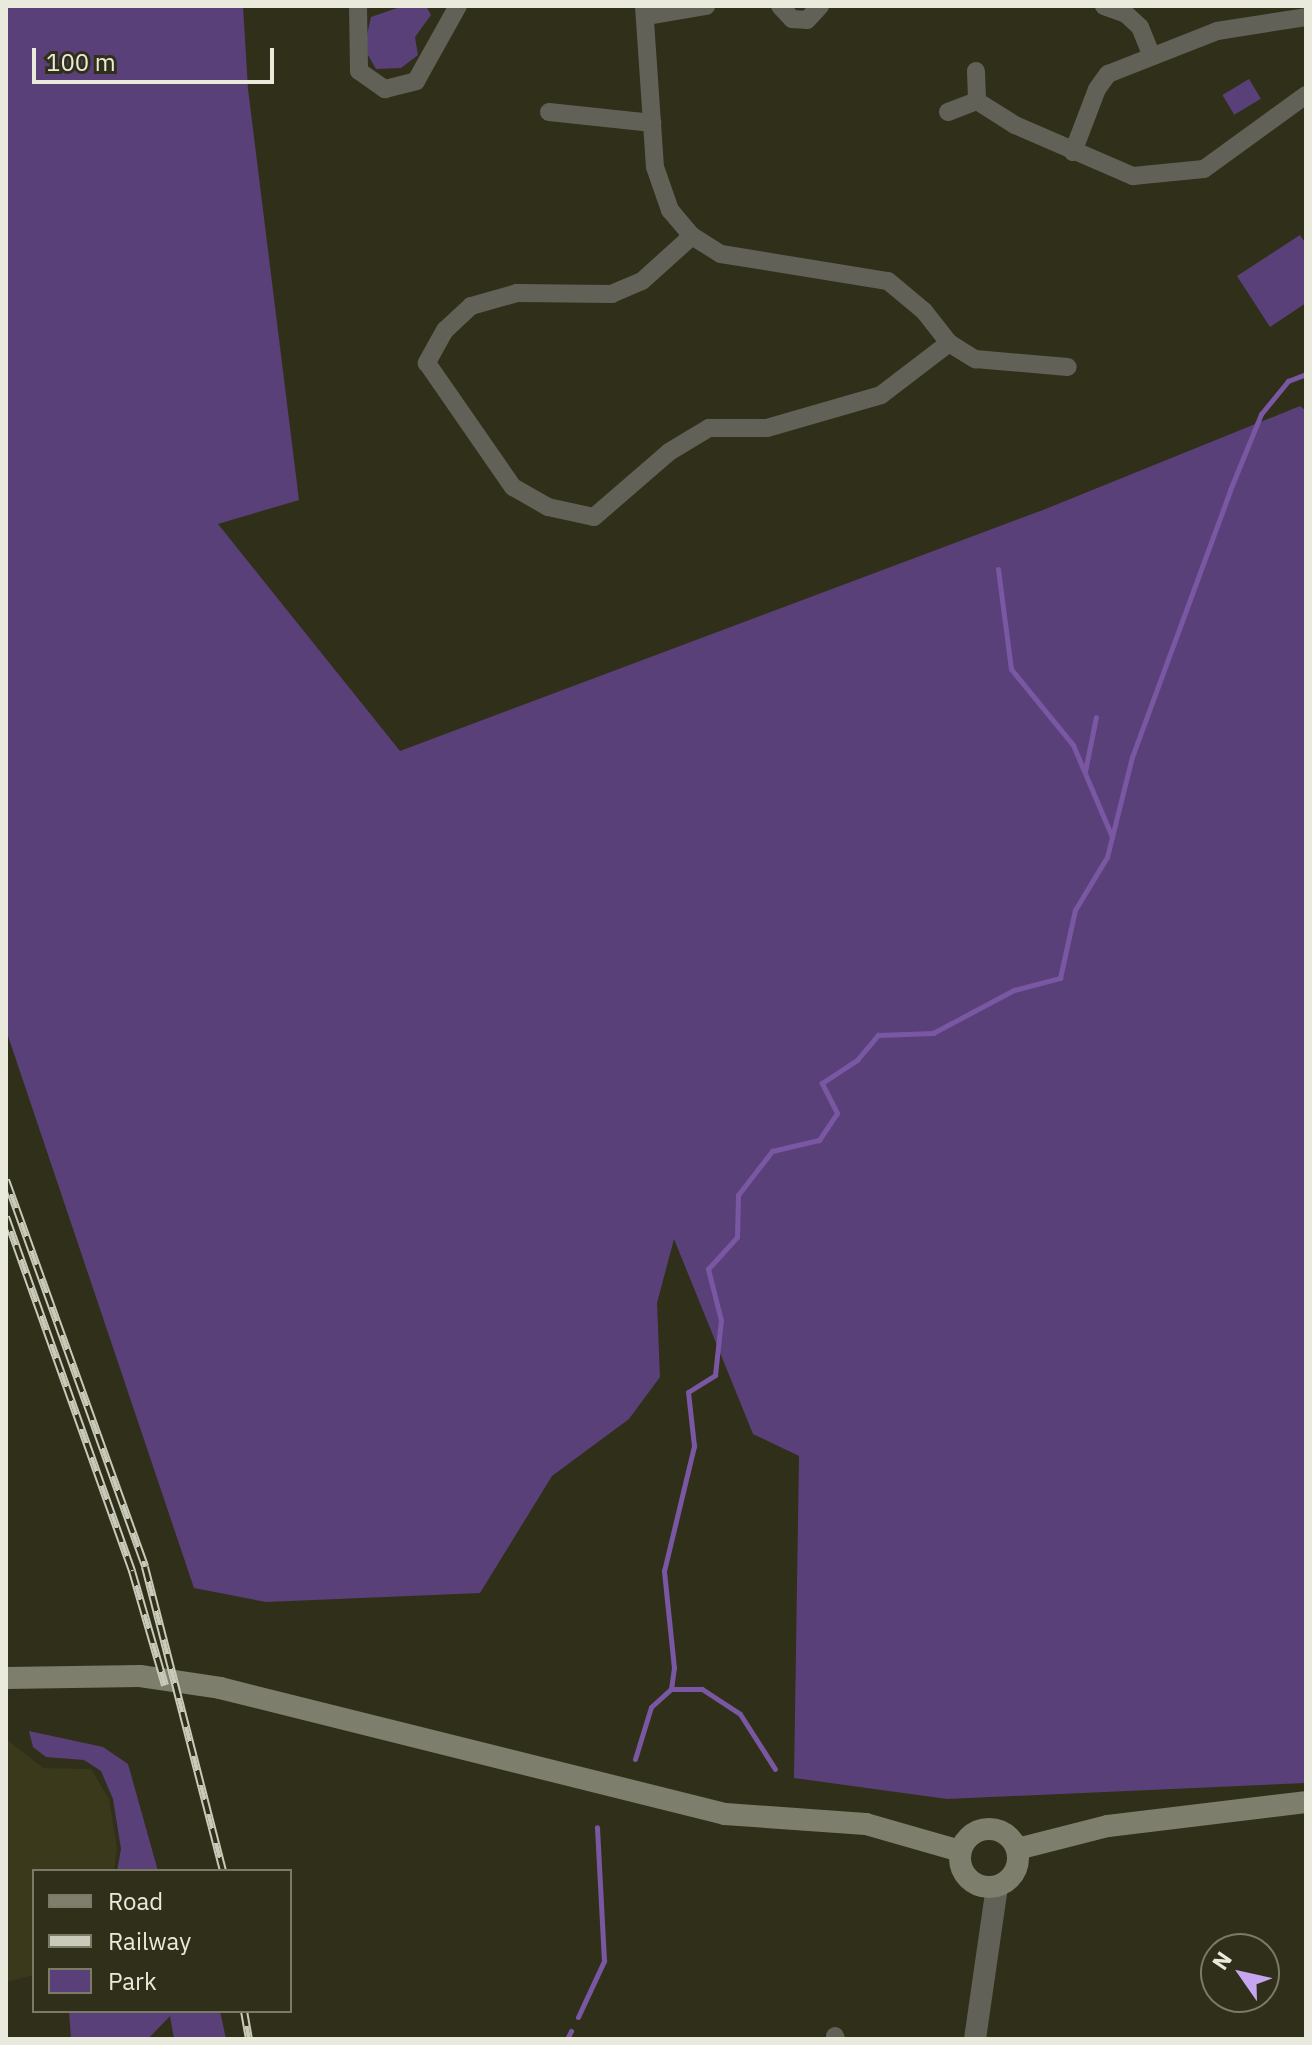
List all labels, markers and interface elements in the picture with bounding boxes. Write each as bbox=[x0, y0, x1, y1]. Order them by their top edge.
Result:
scale bar bbox=[36, 32, 278, 82]
text: 100 m bbox=[46, 46, 116, 78]
legend bbox=[32, 1869, 292, 2013]
text: Road bbox=[108, 1885, 163, 1917]
text: Railway bbox=[108, 1925, 191, 1957]
north arrow bbox=[1200, 1933, 1280, 2013]
text: N bbox=[1205, 1946, 1238, 1975]
text: Park bbox=[108, 1965, 157, 1997]

